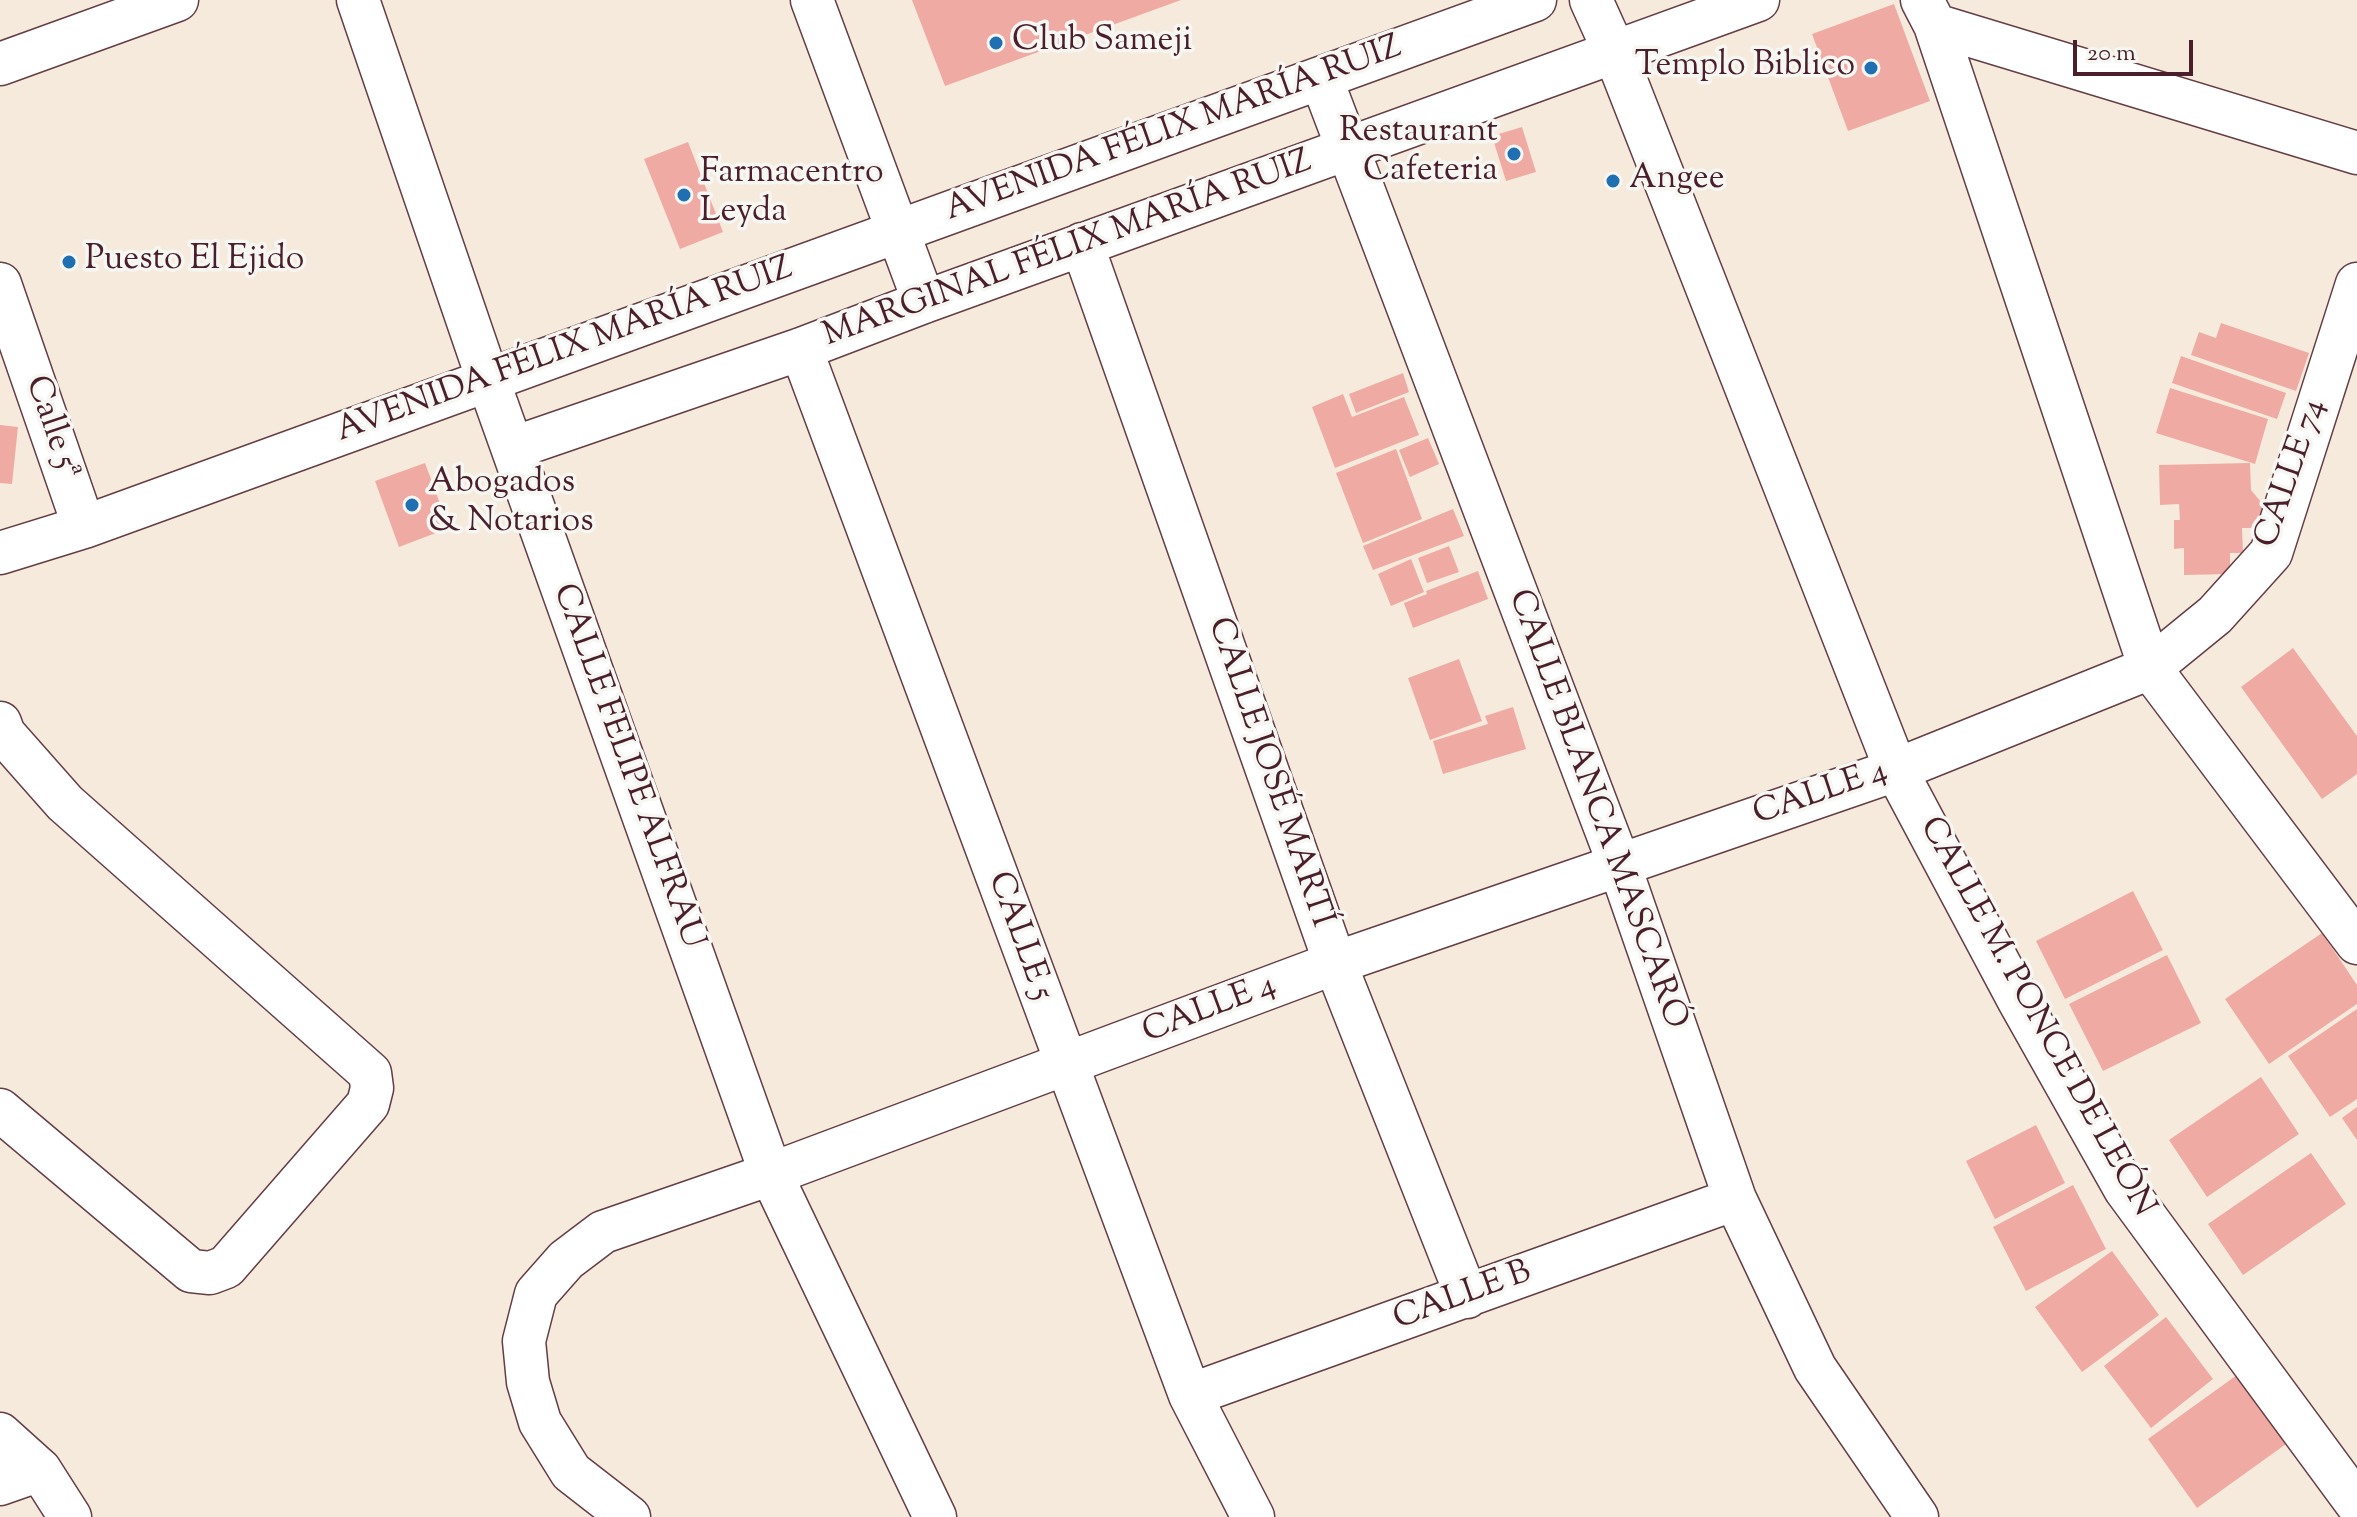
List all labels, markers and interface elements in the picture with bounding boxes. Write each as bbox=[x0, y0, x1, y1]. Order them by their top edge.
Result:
place label: Club Sameji bbox=[1012, 23, 1192, 63]
scale bar bbox=[2077, 24, 2197, 74]
street label: AVENIDA FÉLIX MARÍA RUIZ bbox=[940, 29, 1408, 233]
marker: Club Sameji bbox=[987, 34, 1005, 52]
text: 20 m bbox=[2087, 37, 2136, 71]
place label: Templo Biblico bbox=[1635, 48, 1855, 88]
marker: Templo Biblico bbox=[1862, 59, 1880, 77]
place label: Restaurant Cafeteria bbox=[1339, 114, 1498, 194]
street label: MARGINAL FÉLIX MARÍA RUIZ bbox=[818, 143, 1318, 359]
marker: Restaurant Cafeteria bbox=[1505, 145, 1523, 163]
place label: Farmacentro Leyda bbox=[700, 155, 884, 234]
place label: Angee bbox=[1629, 161, 1724, 201]
marker: Angee bbox=[1604, 172, 1622, 190]
marker: Farmacentro Leyda bbox=[675, 186, 693, 204]
place label: Puesto El Ejido bbox=[85, 242, 304, 282]
street label: AVENIDA FÉLIX MARÍA RUIZ bbox=[331, 250, 799, 454]
marker: Puesto El Ejido bbox=[60, 253, 78, 271]
street label: Calle 5ª bbox=[13, 371, 87, 485]
street label: CALLE 74 bbox=[2249, 394, 2337, 554]
place label: Abogados & Notarios bbox=[428, 465, 594, 544]
marker: Abogados & Notarios bbox=[403, 496, 421, 514]
street label: CALLE FELIPE ALFRAU bbox=[541, 579, 711, 955]
street label: CALLE BLANCA MASCARÓ bbox=[1496, 585, 1694, 1035]
street label: CALLE JOSÉ MARTÍ bbox=[1196, 613, 1340, 933]
street label: CALLE 4 bbox=[1748, 753, 1894, 837]
street label: CALLE M. PONCE DE LEÓN bbox=[1908, 811, 2162, 1225]
street label: CALLE 5 bbox=[976, 867, 1060, 1007]
street label: CALLE 4 bbox=[1138, 967, 1282, 1055]
street label: CALLE B bbox=[1388, 1254, 1538, 1342]

